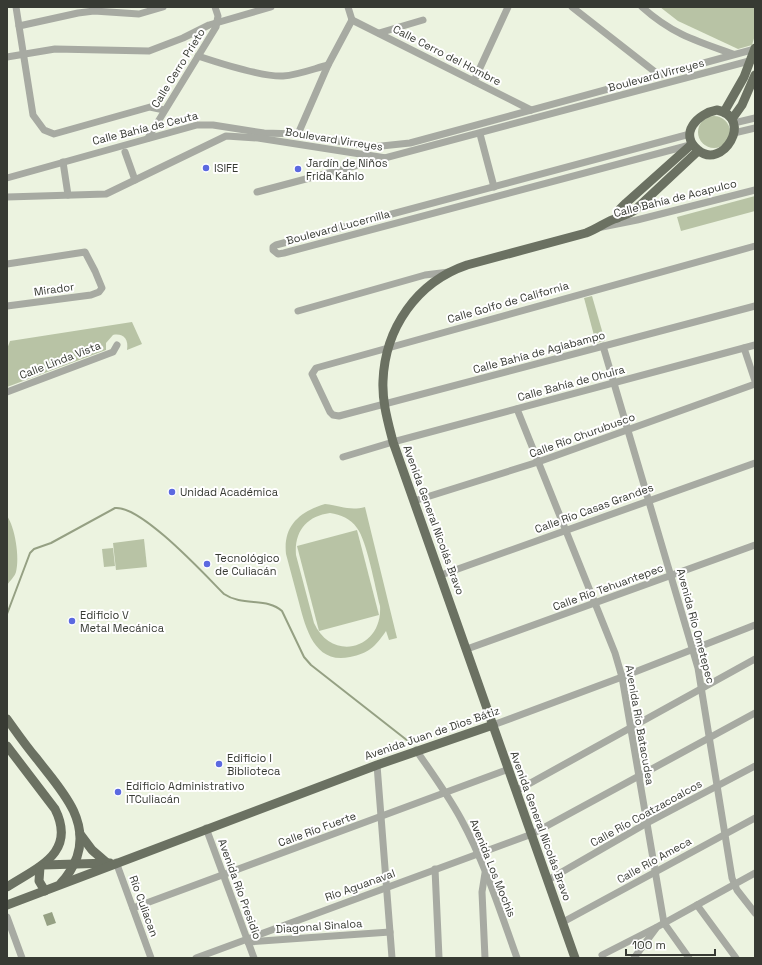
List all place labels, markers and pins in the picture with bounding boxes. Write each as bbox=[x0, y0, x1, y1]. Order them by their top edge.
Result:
place label: Jardín de Niños Frida Kahlo bbox=[306, 156, 388, 183]
place label: ISIFE bbox=[214, 161, 238, 175]
marker: ISIFE bbox=[201, 163, 211, 173]
marker: Jardín de Niños Frida Kahlo bbox=[293, 164, 303, 174]
place label: Unidad Académica bbox=[180, 485, 279, 499]
marker: Unidad Académica bbox=[167, 487, 177, 497]
place label: Tecnológico de Culiacán bbox=[215, 551, 280, 578]
marker: Tecnológico de Culiacán bbox=[202, 559, 212, 569]
place label: Edificio V Metal Mecánica bbox=[80, 608, 165, 635]
marker: Edificio V Metal Mecánica bbox=[67, 616, 77, 626]
place label: Edificio I Biblioteca bbox=[227, 751, 281, 778]
marker: Edificio I Biblioteca bbox=[214, 759, 224, 769]
place label: Edificio Administrativo ITCuliacán bbox=[126, 779, 245, 806]
marker: Edificio Administrativo ITCuliacán bbox=[113, 787, 123, 797]

